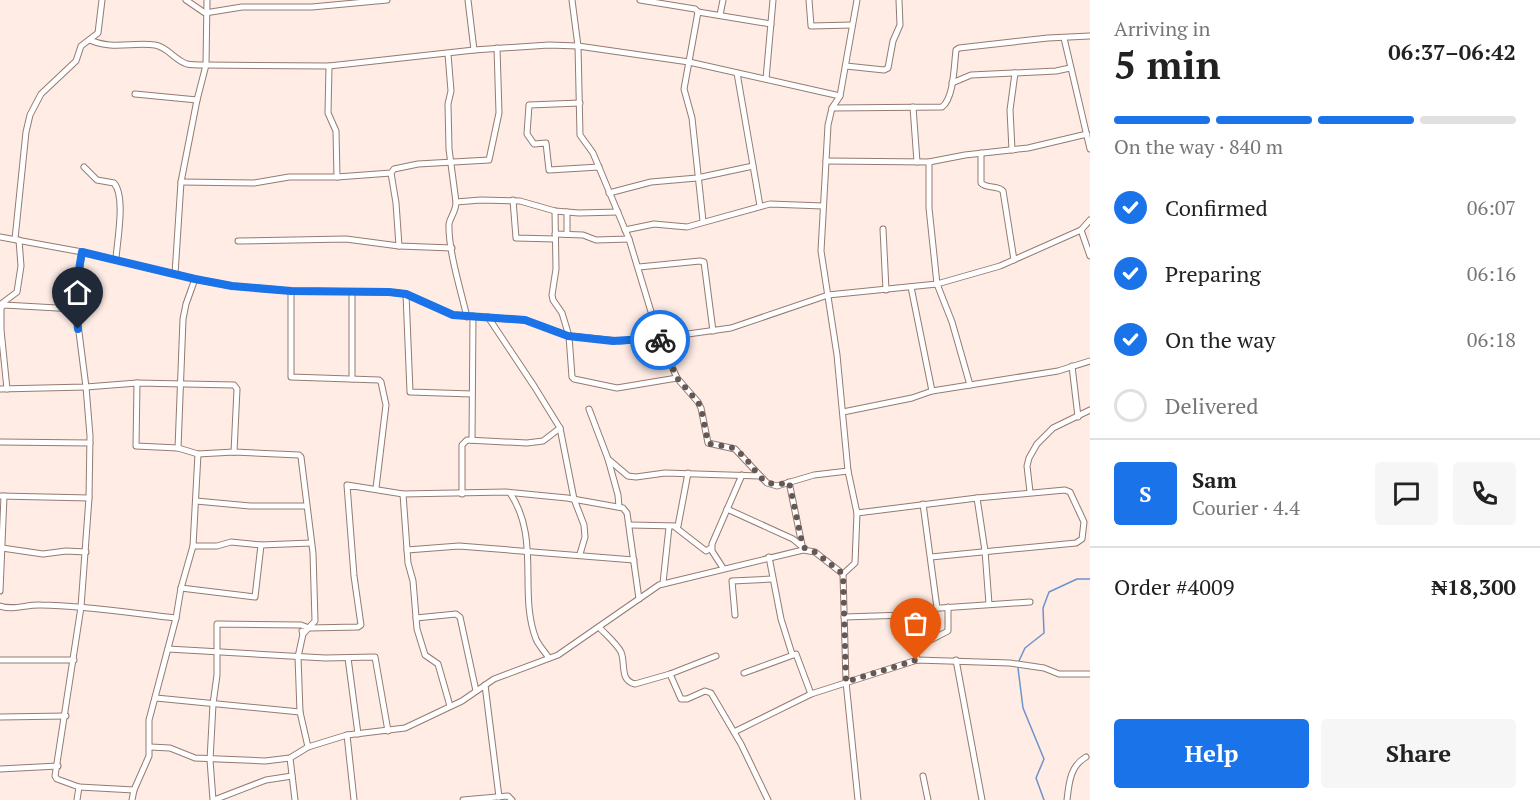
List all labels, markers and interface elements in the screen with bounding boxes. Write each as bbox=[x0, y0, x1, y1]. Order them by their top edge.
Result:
text: Arriving in bbox=[1114, 15, 1210, 42]
text: 06:37–06:42 bbox=[1388, 37, 1516, 66]
text: 5 min bbox=[1114, 38, 1221, 90]
text: On the way · 840 m bbox=[1114, 133, 1283, 160]
icon: check bbox=[1114, 191, 1147, 224]
text: Confirmed bbox=[1165, 193, 1268, 222]
text: 06:07 bbox=[1467, 194, 1516, 221]
icon: check bbox=[1114, 257, 1147, 290]
text: Preparing bbox=[1165, 259, 1261, 288]
text: 06:16 bbox=[1467, 260, 1516, 287]
pin bbox=[52, 267, 103, 329]
icon: home bbox=[61, 276, 94, 309]
courier bbox=[630, 310, 690, 370]
icon: check bbox=[1114, 323, 1147, 356]
icon: bike bbox=[644, 324, 677, 357]
text: On the way bbox=[1165, 325, 1275, 354]
text: 06:18 bbox=[1467, 326, 1516, 353]
text: Delivered bbox=[1165, 391, 1258, 420]
button: chat bbox=[1375, 462, 1438, 525]
button: phone bbox=[1453, 462, 1516, 525]
text: Sam bbox=[1192, 465, 1237, 494]
text: S bbox=[1139, 479, 1152, 508]
text: Courier · 4.4 bbox=[1192, 494, 1300, 521]
text: Order #4009 bbox=[1114, 572, 1234, 601]
text: ₦18,300 bbox=[1431, 572, 1516, 601]
pin bbox=[890, 598, 941, 660]
icon: bag bbox=[899, 607, 932, 640]
button: Help bbox=[1114, 719, 1309, 788]
button: Share bbox=[1321, 719, 1516, 788]

